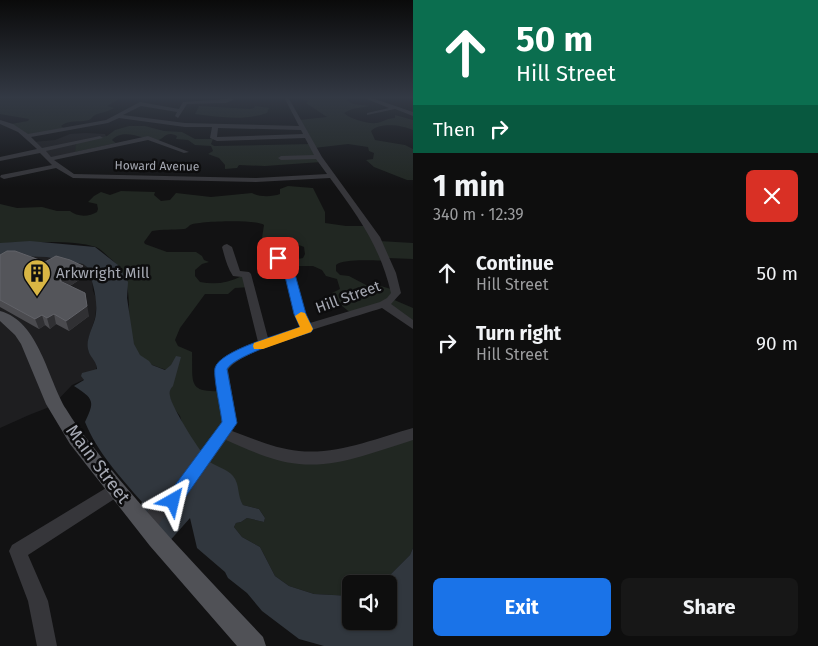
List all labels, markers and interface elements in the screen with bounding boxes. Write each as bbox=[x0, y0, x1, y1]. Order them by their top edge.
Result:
text: 50 m bbox=[516, 18, 593, 60]
icon: ahead bbox=[433, 20, 498, 85]
text: Hill Street bbox=[516, 60, 616, 87]
icon: right bbox=[485, 115, 513, 143]
text: Then bbox=[433, 118, 475, 141]
street label: Howard Avenue bbox=[115, 158, 199, 174]
text: 1 min bbox=[433, 168, 505, 204]
button: close bbox=[746, 170, 798, 222]
text: 340 m · 12:39 bbox=[433, 205, 524, 224]
pin bbox=[257, 237, 299, 279]
icon: arrive bbox=[264, 244, 292, 272]
text: Continue bbox=[476, 252, 554, 275]
building icon: Arkwright Mill bbox=[22, 258, 52, 297]
icon: ahead bbox=[433, 259, 461, 287]
text: 50 m bbox=[757, 262, 798, 285]
place label: Arkwright Mill bbox=[56, 264, 150, 282]
text: Hill Street bbox=[476, 275, 548, 294]
street label: Hill Street bbox=[313, 277, 384, 317]
text: Turn right bbox=[476, 322, 561, 345]
icon: right bbox=[433, 329, 461, 357]
text: 90 m bbox=[756, 332, 798, 355]
text: Hill Street bbox=[476, 345, 548, 364]
street label: Main Street bbox=[61, 420, 135, 508]
position arrow bbox=[146, 474, 198, 526]
map controls bbox=[342, 575, 397, 630]
button: sound bbox=[342, 575, 397, 630]
button: Exit bbox=[433, 578, 611, 636]
button: Share bbox=[621, 578, 798, 636]

